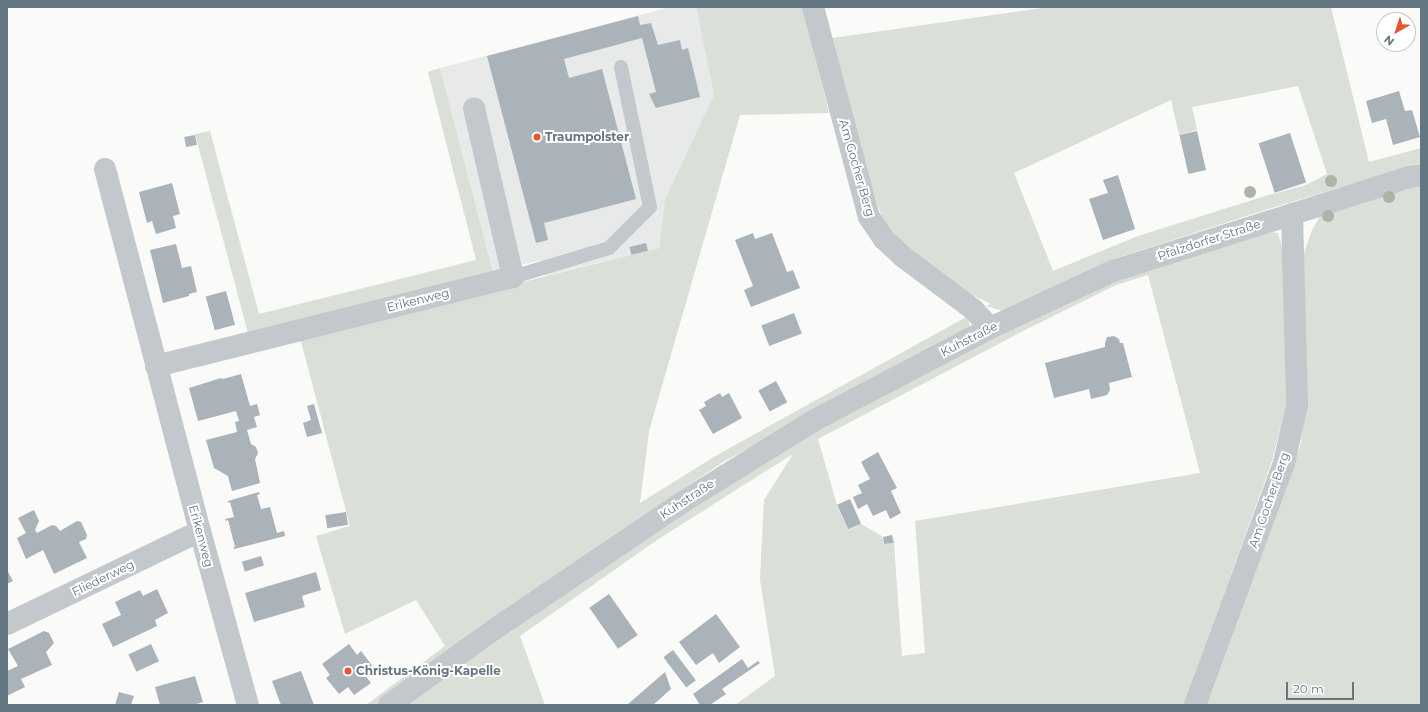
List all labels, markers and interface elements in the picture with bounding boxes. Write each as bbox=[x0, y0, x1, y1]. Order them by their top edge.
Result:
north arrow bbox=[1376, 12, 1416, 52]
text: N bbox=[1381, 32, 1397, 49]
street label: Am Gocher Berg bbox=[836, 118, 878, 218]
place label: Traumpolster bbox=[545, 130, 629, 144]
marker: Traumpolster bbox=[532, 132, 542, 142]
street label: Pfalzdorfer Straße bbox=[1156, 217, 1262, 263]
street label: Erikenweg bbox=[385, 285, 451, 315]
street label: Kuhstraße bbox=[938, 319, 1000, 359]
street label: Am Gocher Berg bbox=[1246, 450, 1292, 550]
street label: Kuhstraße bbox=[657, 476, 717, 522]
street label: Erikenweg bbox=[186, 503, 216, 569]
street label: Fliederweg bbox=[70, 557, 136, 599]
place label: Christus-König-Kapelle bbox=[356, 664, 501, 678]
marker: Christus-König-Kapelle bbox=[343, 666, 353, 676]
scale bar bbox=[1288, 674, 1356, 700]
text: 20 m bbox=[1293, 681, 1324, 696]

